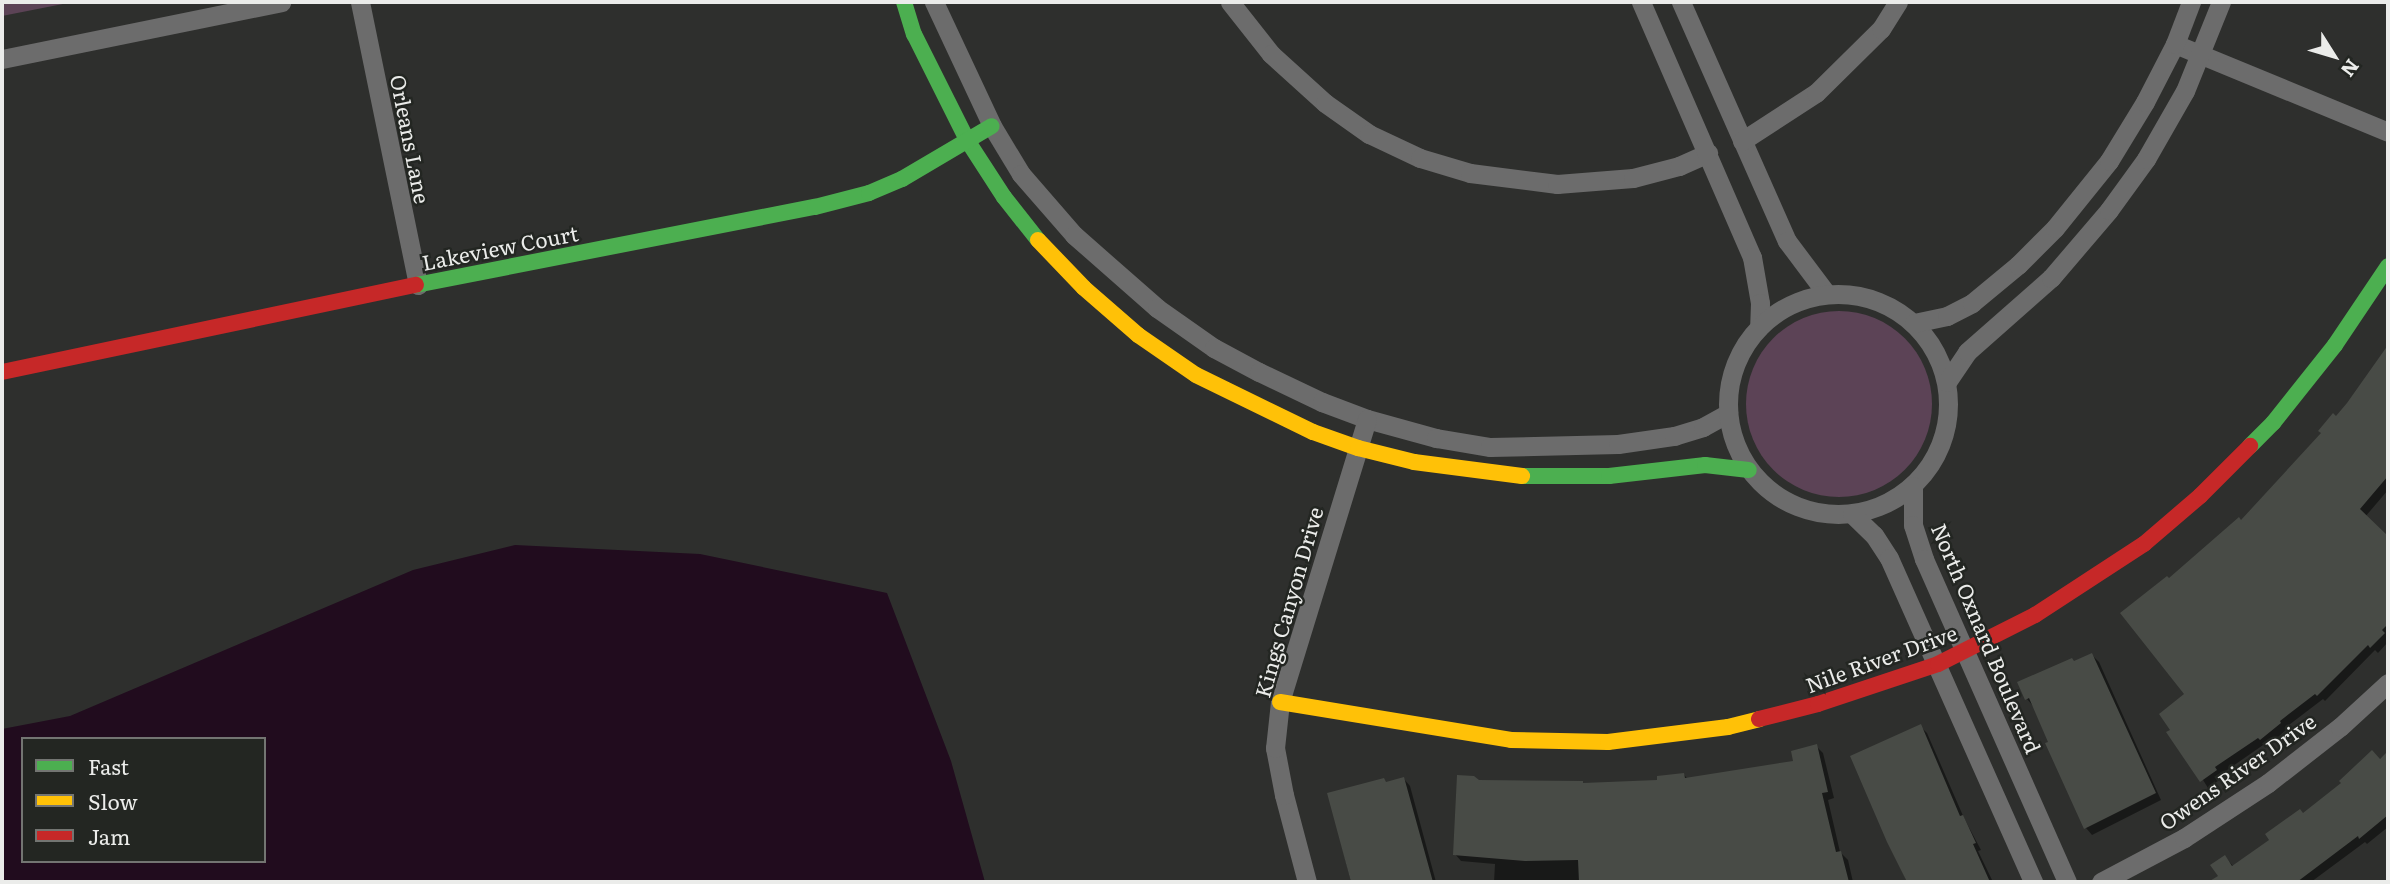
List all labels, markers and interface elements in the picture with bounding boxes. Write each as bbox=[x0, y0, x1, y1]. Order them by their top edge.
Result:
north arrow bbox=[2299, 21, 2369, 91]
text: N bbox=[2335, 54, 2367, 83]
street label: Orleans Lane bbox=[386, 72, 436, 206]
street label: Lakeview Court bbox=[420, 219, 580, 275]
street label: Kings Canyon Drive bbox=[1249, 504, 1327, 700]
street label: North Oxnard Boulevard bbox=[1927, 519, 2047, 757]
street label: Nile River Drive bbox=[1802, 619, 1960, 697]
street label: Owens River Drive bbox=[2154, 708, 2320, 834]
legend bbox=[21, 737, 266, 863]
text: Fast bbox=[88, 750, 129, 781]
text: Slow bbox=[88, 785, 138, 816]
text: Jam bbox=[88, 820, 130, 851]

